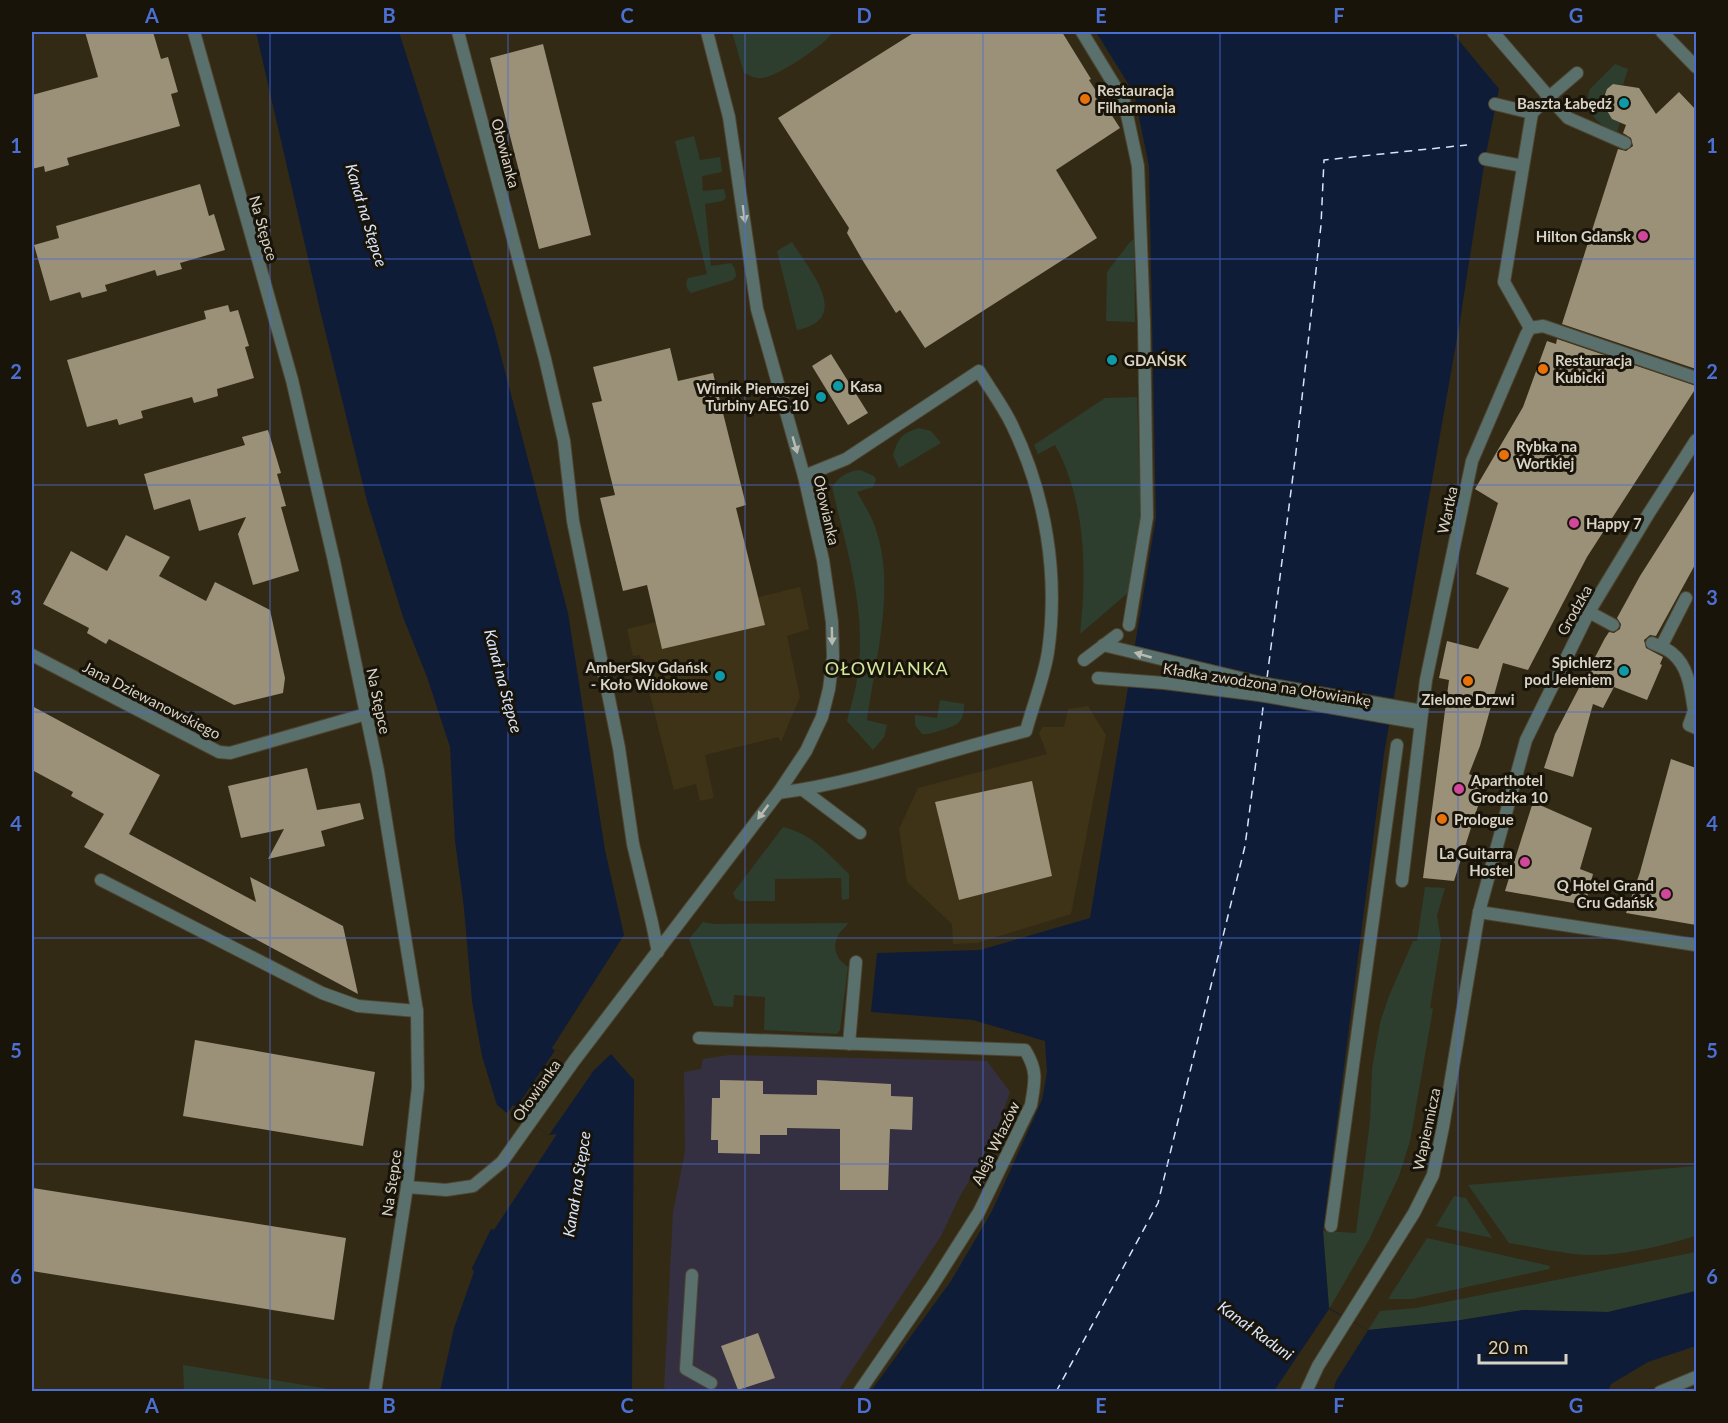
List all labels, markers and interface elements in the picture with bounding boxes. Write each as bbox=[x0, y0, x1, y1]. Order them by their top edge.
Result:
text: A bbox=[144, 3, 159, 27]
text: B bbox=[382, 3, 396, 27]
text: C bbox=[620, 3, 634, 27]
text: D bbox=[856, 3, 872, 27]
text: E bbox=[1095, 3, 1107, 27]
text: F bbox=[1333, 3, 1345, 27]
text: G bbox=[1569, 3, 1583, 27]
place label: Restauracja Filharmonia bbox=[1097, 81, 1176, 116]
marker: Restauracja Filharmonia bbox=[1078, 92, 1092, 106]
place label: Baszta Łabędź bbox=[1517, 94, 1612, 112]
marker: Baszta Łabędź bbox=[1617, 96, 1631, 110]
street label: Ołowianka bbox=[488, 116, 524, 190]
text: 1 bbox=[10, 133, 22, 157]
text: 1 bbox=[1706, 133, 1718, 157]
water label: Kanał na Stępce bbox=[342, 161, 392, 269]
street label: Na Stępce bbox=[246, 193, 282, 263]
one-way arrow bbox=[739, 204, 748, 223]
place label: Hilton Gdansk bbox=[1536, 227, 1632, 245]
marker: Hilton Gdansk bbox=[1636, 229, 1650, 243]
place label: GDAŃSK bbox=[1124, 351, 1187, 369]
place label: Restauracja Kubicki bbox=[1555, 351, 1632, 386]
marker: GDAŃSK bbox=[1105, 353, 1119, 367]
text: 2 bbox=[10, 359, 22, 383]
text: 2 bbox=[1706, 359, 1718, 383]
marker: Restauracja Kubicki bbox=[1536, 362, 1550, 376]
place label: Kasa bbox=[850, 377, 882, 395]
place label: Wirnik Pierwszej Turbiny AEG 10 bbox=[696, 379, 809, 414]
marker: Kasa bbox=[831, 379, 845, 393]
marker: Wirnik Pierwszej Turbiny AEG 10 bbox=[814, 390, 828, 404]
one-way arrow bbox=[791, 436, 800, 454]
place label: Rybka na Wortkiej bbox=[1516, 437, 1577, 472]
marker: Rybka na Wortkiej bbox=[1497, 448, 1511, 462]
street label: Ołowianka bbox=[810, 473, 844, 547]
street label: Wartka bbox=[1433, 485, 1461, 535]
place label: Happy 7 bbox=[1586, 514, 1642, 532]
marker: Happy 7 bbox=[1567, 516, 1581, 530]
street label: Grodzka bbox=[1553, 582, 1595, 638]
text: 3 bbox=[10, 585, 22, 609]
text: 3 bbox=[1706, 585, 1718, 609]
one-way arrow bbox=[828, 626, 837, 645]
water label: Kanał na Stępce bbox=[481, 627, 527, 735]
one-way arrow bbox=[1134, 650, 1152, 659]
place label: Spichlerz pod Jeleniem bbox=[1524, 653, 1612, 688]
street label: Jana Dziewanowskiego bbox=[80, 657, 224, 743]
district label: OŁOWIANKA bbox=[825, 657, 949, 679]
place label: AmberSky Gdańsk - Koło Widokowe bbox=[585, 658, 709, 693]
street label: Kładka zwodzona na Ołowiankę bbox=[1162, 659, 1372, 709]
marker: Spichlerz pod Jeleniem bbox=[1617, 664, 1631, 678]
street label: Na Stępce bbox=[363, 666, 395, 736]
marker: AmberSky Gdańsk - Koło Widokowe bbox=[713, 669, 727, 683]
marker: Zielone Drzwi bbox=[1461, 674, 1475, 688]
place label: Zielone Drzwi bbox=[1422, 690, 1515, 708]
place label: Aparthotel Grodzka 10 bbox=[1470, 771, 1548, 806]
marker: Aparthotel Grodzka 10 bbox=[1452, 782, 1466, 796]
one-way arrow bbox=[757, 804, 769, 820]
place label: Prologue bbox=[1454, 810, 1514, 828]
text: 4 bbox=[10, 811, 22, 835]
text: 4 bbox=[1706, 811, 1718, 835]
marker: Prologue bbox=[1435, 812, 1449, 826]
place label: La Guitarra Hostel bbox=[1439, 844, 1513, 879]
marker: La Guitarra Hostel bbox=[1518, 855, 1532, 869]
place label: Q Hotel Grand Cru Gdańsk bbox=[1557, 876, 1655, 911]
marker: Q Hotel Grand Cru Gdańsk bbox=[1659, 887, 1673, 901]
text: 5 bbox=[10, 1038, 22, 1062]
text: 5 bbox=[1706, 1038, 1718, 1062]
street label: Ołowianka bbox=[508, 1056, 564, 1124]
street label: Wapiennicza bbox=[1408, 1086, 1444, 1172]
street label: Aleja Włazów bbox=[967, 1098, 1023, 1188]
water label: Kanał na Stępce bbox=[558, 1129, 594, 1238]
street label: Na Stępce bbox=[377, 1149, 405, 1217]
text: 6 bbox=[10, 1264, 22, 1288]
text: 6 bbox=[1706, 1264, 1718, 1288]
water label: Kanał Raduni bbox=[1215, 1296, 1298, 1364]
scale bar bbox=[1479, 1327, 1566, 1365]
text: 20 m bbox=[1488, 1336, 1528, 1358]
text: A bbox=[144, 1393, 159, 1417]
text: B bbox=[382, 1393, 396, 1417]
text: C bbox=[620, 1393, 634, 1417]
text: D bbox=[856, 1393, 872, 1417]
text: E bbox=[1095, 1393, 1107, 1417]
text: F bbox=[1333, 1393, 1345, 1417]
text: G bbox=[1569, 1393, 1583, 1417]

